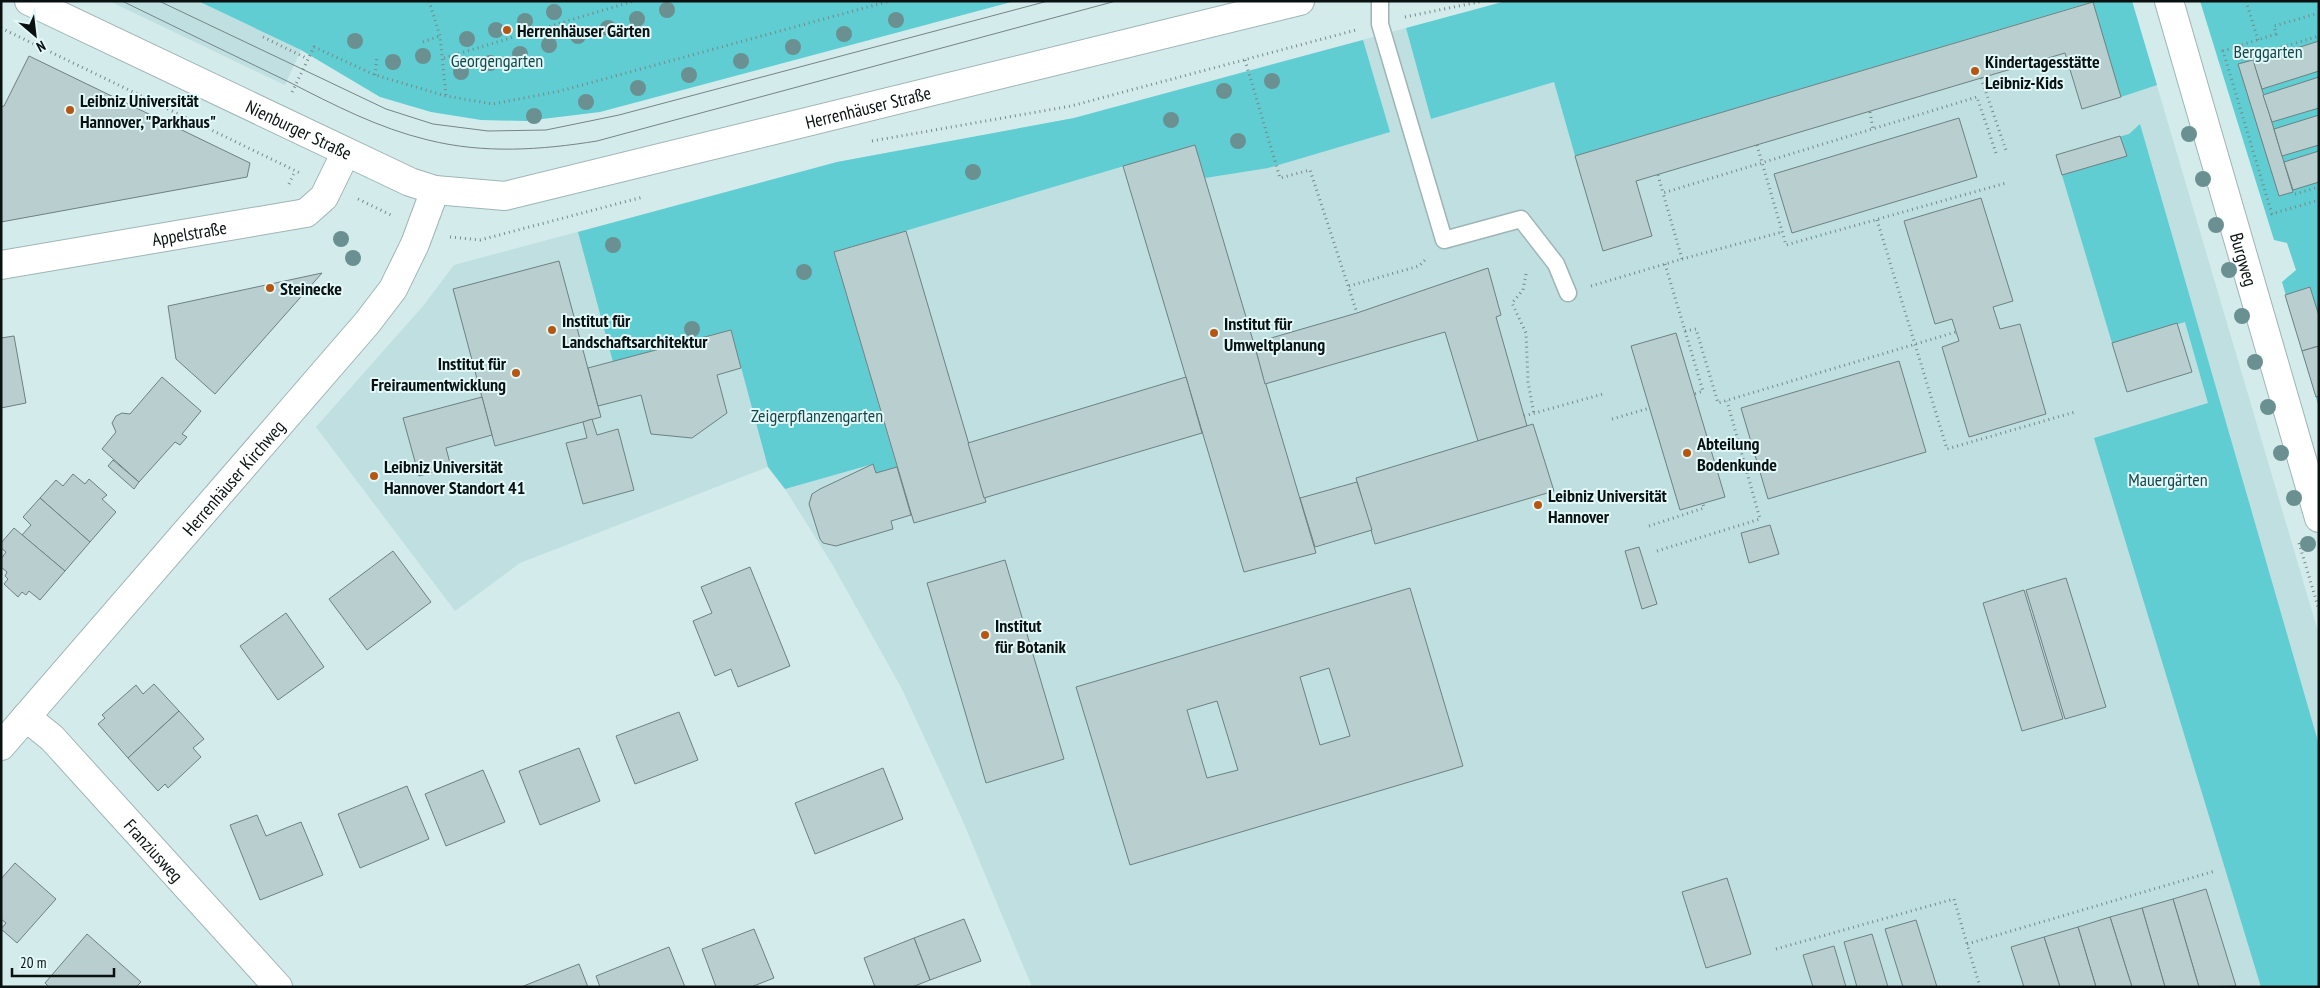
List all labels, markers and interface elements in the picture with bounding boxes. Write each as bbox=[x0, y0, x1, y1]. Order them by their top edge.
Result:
north arrow bbox=[10, 10, 60, 60]
place label: Herrenhäuser Gärten bbox=[517, 19, 650, 42]
marker: Herrenhäuser Gärten bbox=[501, 24, 513, 36]
text: N bbox=[34, 37, 49, 56]
park label: Berggarten bbox=[2233, 40, 2303, 63]
park label: Georgengarten bbox=[451, 49, 543, 72]
place label: Kindertagesstätte Leibniz-Kids bbox=[1985, 50, 2100, 94]
marker: Kindertagesstätte Leibniz-Kids bbox=[1969, 65, 1981, 77]
street label: Herrenhäuser Straße bbox=[803, 80, 933, 133]
place label: Leibniz Universität Hannover, "Parkhaus" bbox=[80, 89, 216, 133]
street label: Nienburger Straße bbox=[242, 94, 356, 164]
marker: Leibniz Universität Hannover, "Parkhaus" bbox=[64, 104, 76, 116]
street label: Appelstraße bbox=[150, 215, 228, 251]
street label: Burgweg bbox=[2225, 230, 2263, 289]
place label: Steinecke bbox=[280, 277, 342, 300]
marker: Steinecke bbox=[264, 282, 276, 294]
place label: Institut für Landschaftsarchitektur bbox=[562, 309, 708, 353]
place label: Institut für Umweltplanung bbox=[1224, 312, 1325, 356]
marker: Institut für Landschaftsarchitektur bbox=[546, 324, 558, 336]
marker: Institut für Umweltplanung bbox=[1208, 327, 1220, 339]
place label: Institut für Freiraumentwicklung bbox=[371, 352, 507, 396]
marker: Institut für Freiraumentwicklung bbox=[510, 367, 522, 379]
park label: Zeigerpflanzengarten bbox=[751, 404, 883, 427]
street label: Herrenhäuser Kirchweg bbox=[177, 415, 289, 540]
place label: Abteilung Bodenkunde bbox=[1696, 432, 1777, 476]
marker: Abteilung Bodenkunde bbox=[1681, 447, 1693, 459]
place label: Leibniz Universität Hannover Standort 41 bbox=[384, 455, 525, 499]
park label: Mauergärten bbox=[2128, 468, 2208, 491]
marker: Leibniz Universität Hannover Standort 41 bbox=[368, 470, 380, 482]
place label: Leibniz Universität Hannover bbox=[1548, 484, 1668, 528]
marker: Leibniz Universität Hannover bbox=[1532, 499, 1544, 511]
place label: Institut für Botanik bbox=[995, 614, 1066, 658]
marker: Institut für Botanik bbox=[979, 629, 991, 641]
street label: Franziusweg bbox=[119, 814, 188, 887]
scale bar bbox=[12, 946, 115, 978]
text: 20 m bbox=[20, 953, 46, 972]

